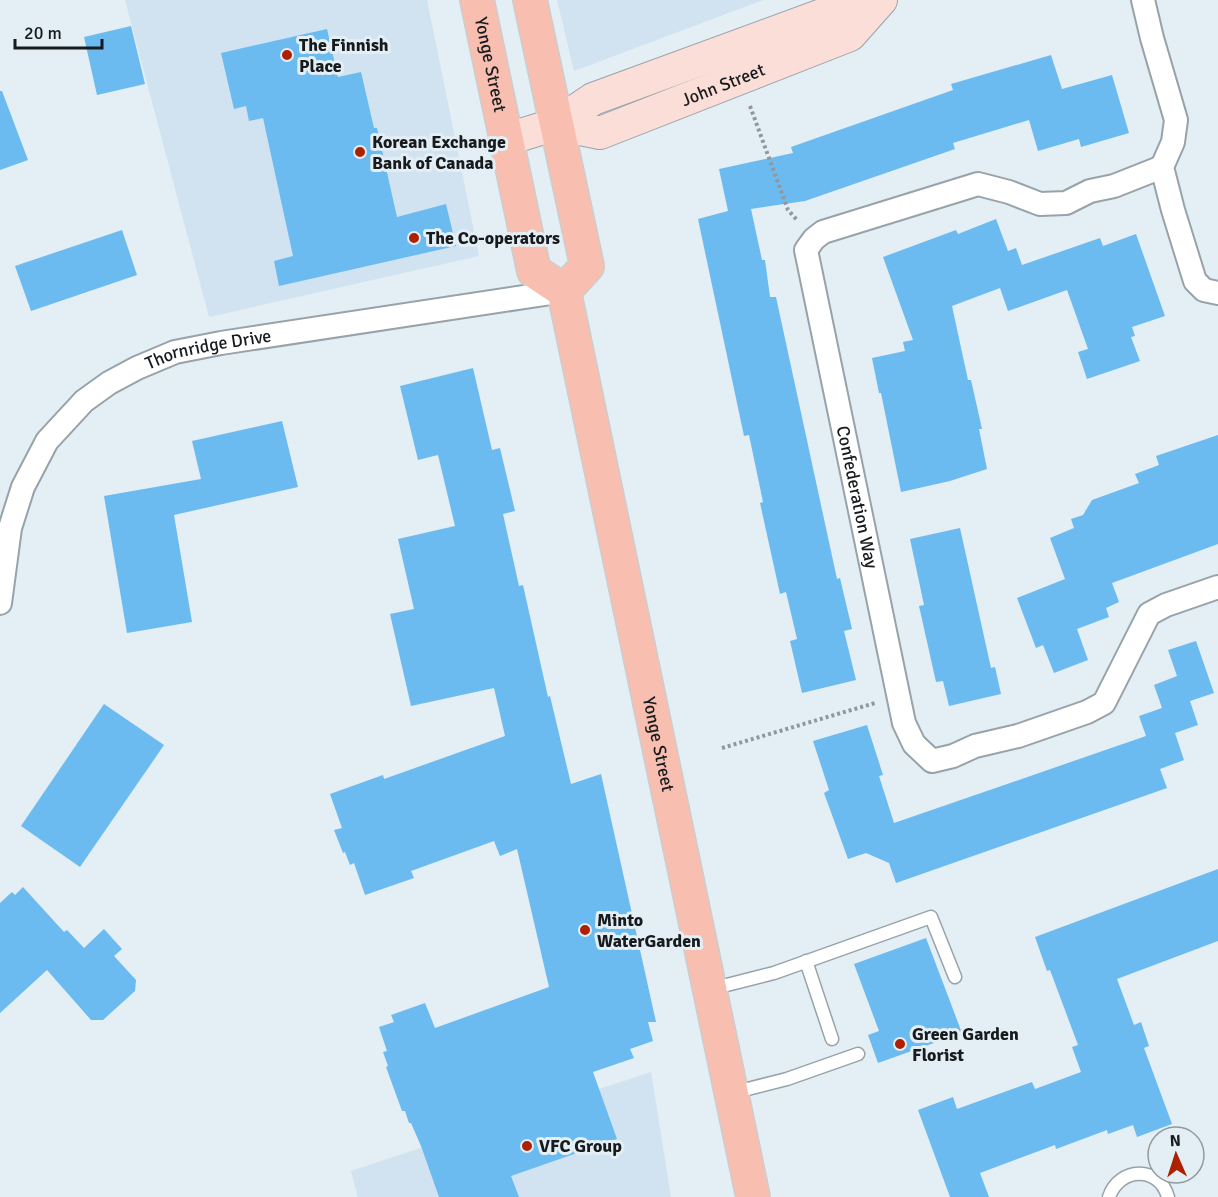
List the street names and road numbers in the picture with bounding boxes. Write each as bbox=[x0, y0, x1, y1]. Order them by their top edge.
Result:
street label: Yonge Street bbox=[470, 15, 511, 114]
street label: John Street bbox=[678, 58, 768, 111]
street label: Thornridge Drive bbox=[142, 325, 273, 374]
street label: Confederation Way bbox=[832, 424, 883, 571]
street label: Yonge Street bbox=[638, 695, 679, 794]

